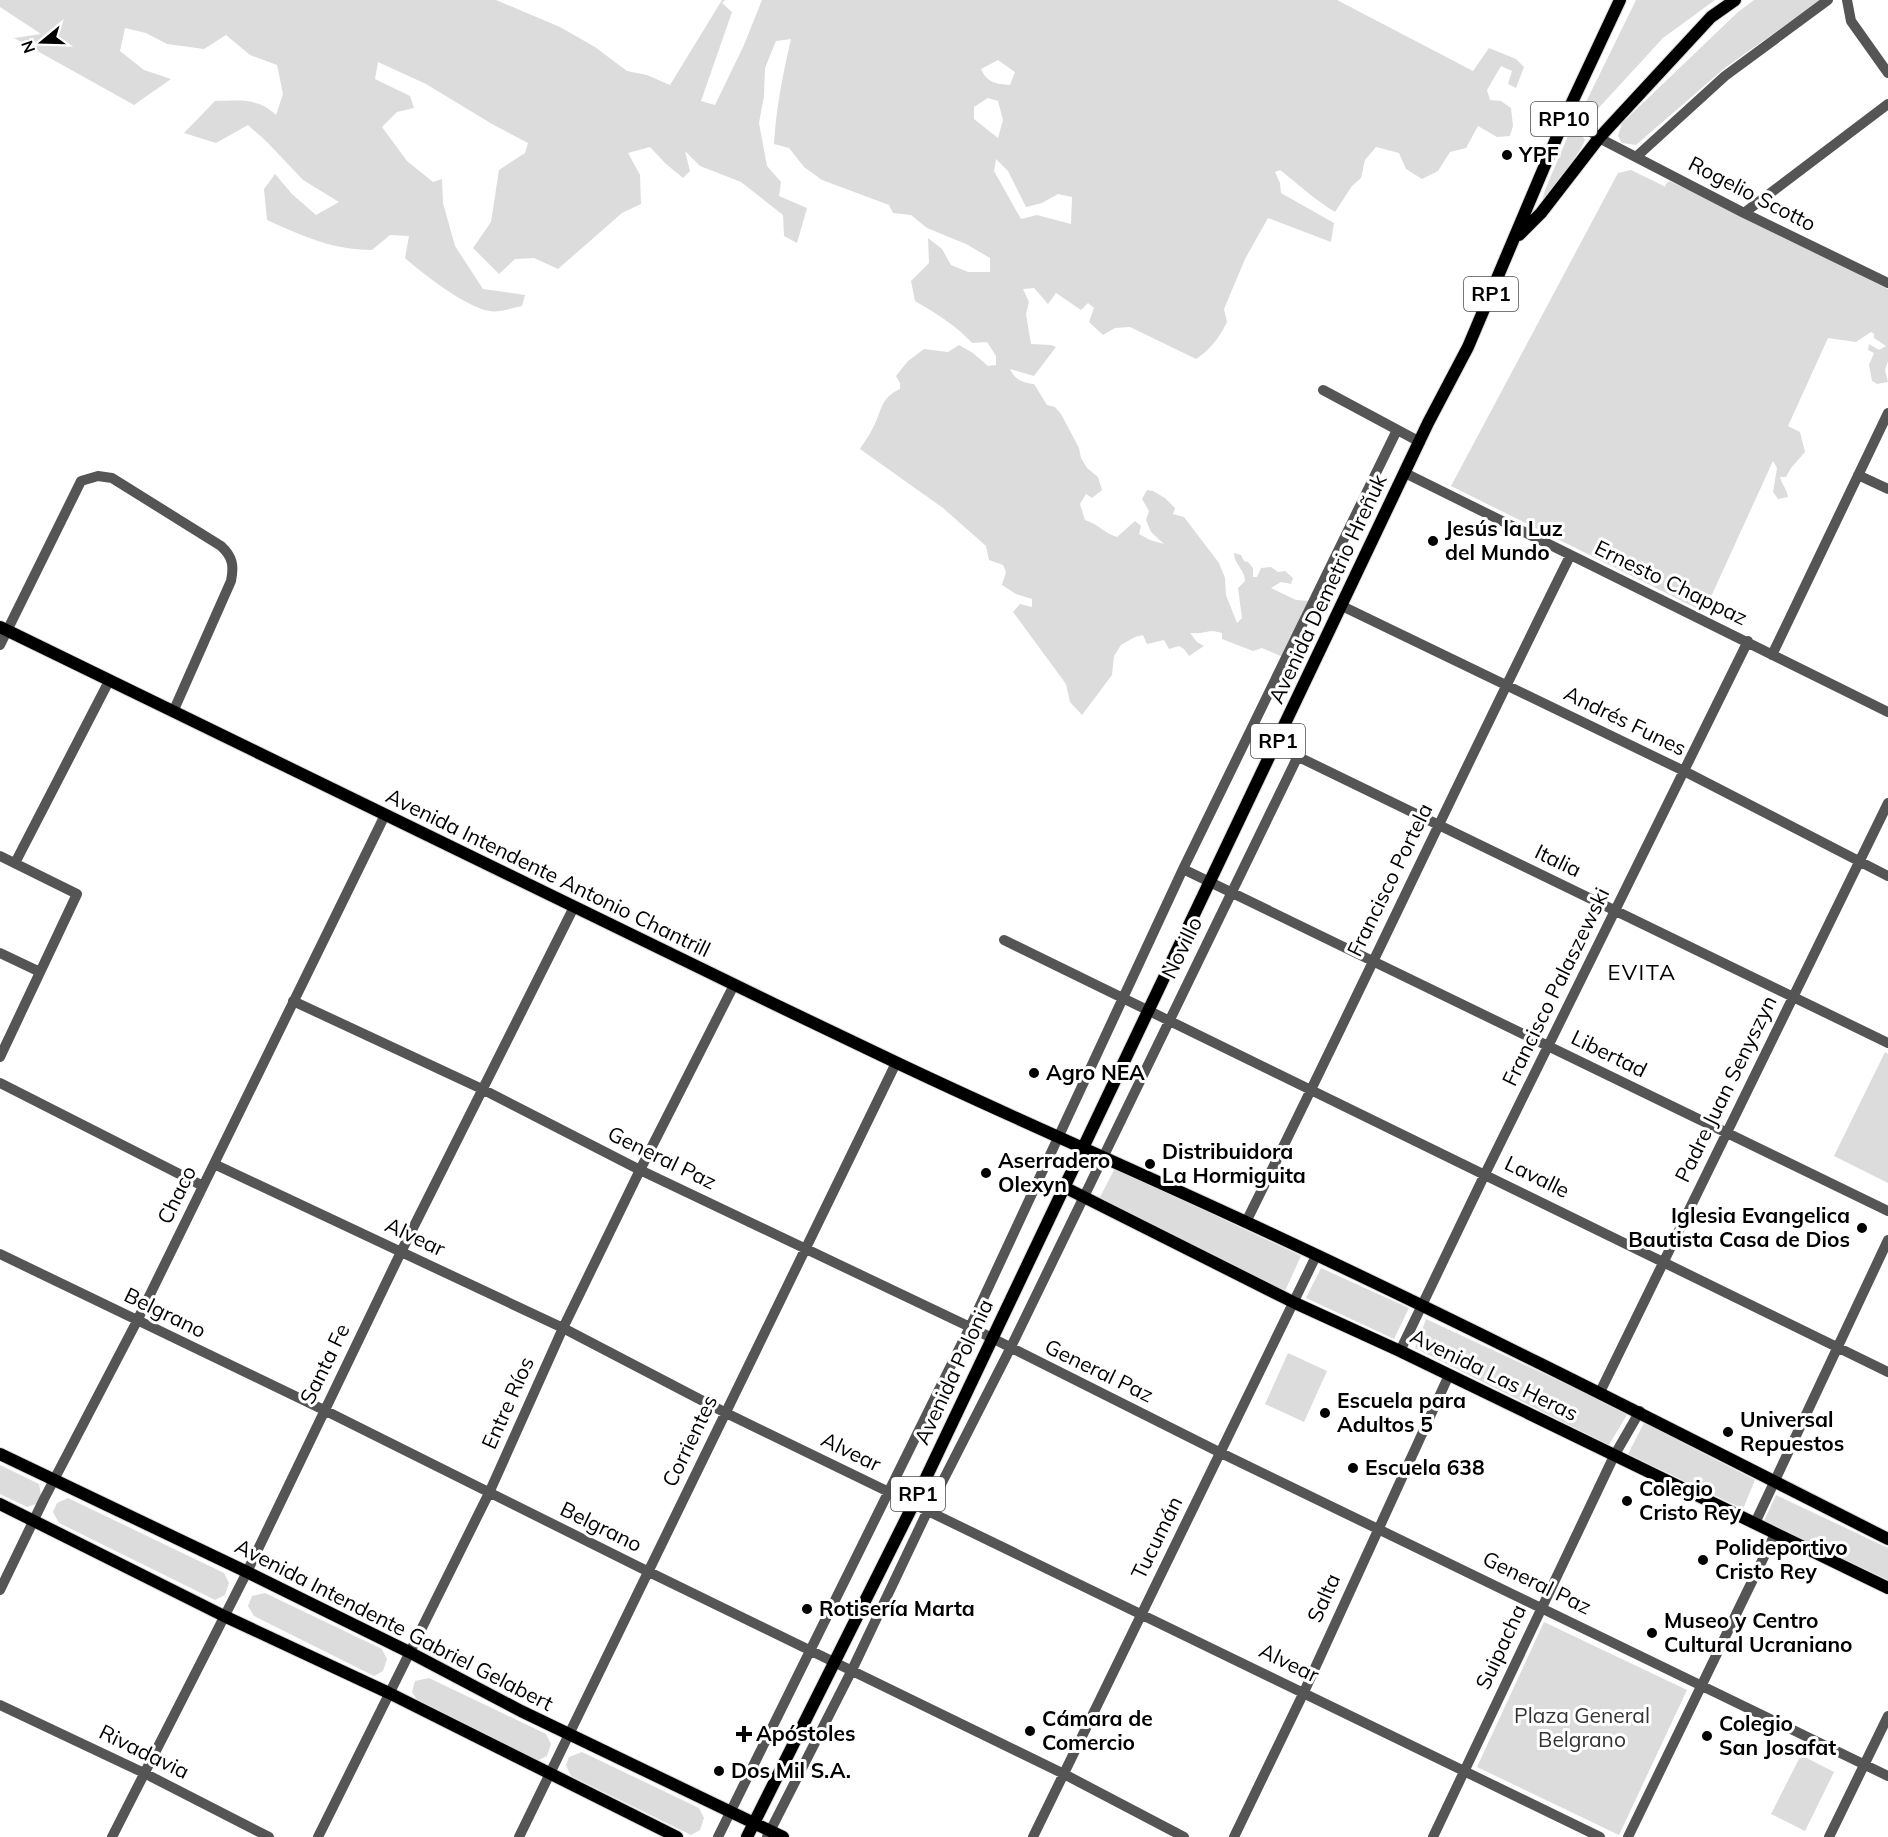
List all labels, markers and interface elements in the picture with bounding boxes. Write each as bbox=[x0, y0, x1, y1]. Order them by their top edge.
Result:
north arrow bbox=[12, 12, 72, 72]
text: N bbox=[16, 38, 39, 56]
road number: RP10 bbox=[1531, 102, 1597, 136]
place label: YPF bbox=[1518, 141, 1559, 167]
marker: YPF bbox=[1500, 148, 1514, 162]
street label: Rogelio Scotto bbox=[1684, 150, 1820, 236]
road number: RP1 bbox=[1464, 277, 1518, 311]
street label: Avenida Demetrio Hreñuk bbox=[1262, 470, 1392, 707]
place label: Jesús la Luz del Mundo bbox=[1445, 515, 1563, 565]
marker: Jesús la Luz del Mundo bbox=[1426, 534, 1440, 548]
street label: Ernesto Chappaz bbox=[1591, 534, 1752, 630]
street label: Andrés Funes bbox=[1560, 679, 1691, 761]
road number: RP1 bbox=[1251, 724, 1305, 758]
street label: Avenida Intendente Antonio Chantrill bbox=[382, 782, 715, 962]
street label: Francisco Portela bbox=[1341, 799, 1437, 960]
street label: Italia bbox=[1531, 838, 1586, 882]
street label: Francisco Palaszewski bbox=[1496, 883, 1614, 1090]
street label: Novillo bbox=[1155, 912, 1207, 983]
district label: EVITA bbox=[1607, 958, 1677, 986]
street label: Padre Juan Senyszyn bbox=[1669, 991, 1782, 1186]
street label: Libertad bbox=[1567, 1024, 1652, 1083]
place label: Agro NEA bbox=[1046, 1059, 1145, 1085]
marker: Agro NEA bbox=[1027, 1066, 1041, 1080]
street label: General Paz bbox=[604, 1120, 721, 1195]
place label: Distribuidora La Hormiguita bbox=[1162, 1138, 1306, 1188]
place label: Aserradero Olexyn bbox=[998, 1147, 1110, 1197]
street label: Lavalle bbox=[1501, 1149, 1574, 1203]
marker: Distribuidora La Hormiguita bbox=[1143, 1157, 1157, 1171]
street label: Chaco bbox=[151, 1161, 201, 1228]
marker: Aserradero Olexyn bbox=[979, 1166, 993, 1180]
place label: Iglesia Evangelica Bautista Casa de Dios bbox=[1628, 1202, 1850, 1252]
street label: Alvear bbox=[381, 1211, 450, 1261]
marker: Iglesia Evangelica Bautista Casa de Dios bbox=[1855, 1221, 1869, 1235]
street label: Belgrano bbox=[120, 1281, 211, 1343]
street label: Avenida Polonia bbox=[908, 1295, 998, 1448]
street label: Santa Fe bbox=[294, 1319, 355, 1408]
street label: Avenida Las Heras bbox=[1406, 1322, 1583, 1426]
street label: General Paz bbox=[1041, 1333, 1158, 1408]
street label: Entre Ríos bbox=[475, 1352, 539, 1453]
place label: Escuela para Adultos 5 bbox=[1337, 1387, 1466, 1437]
street label: Corrientes bbox=[656, 1391, 722, 1491]
marker: Escuela para Adultos 5 bbox=[1318, 1406, 1332, 1420]
place label: Universal Repuestos bbox=[1740, 1406, 1844, 1456]
marker: Universal Repuestos bbox=[1721, 1425, 1735, 1439]
street label: Alvear bbox=[817, 1426, 886, 1477]
place label: Escuela 638 bbox=[1365, 1454, 1485, 1480]
marker: Escuela 638 bbox=[1346, 1461, 1360, 1475]
place label: Colegio Cristo Rey bbox=[1639, 1475, 1741, 1525]
road number: RP1 bbox=[891, 1477, 945, 1511]
street label: Tucumán bbox=[1125, 1492, 1187, 1583]
marker: Colegio Cristo Rey bbox=[1620, 1494, 1634, 1508]
street label: Belgrano bbox=[556, 1495, 647, 1557]
street label: Avenida Intendente Gabriel Gelabert bbox=[231, 1532, 558, 1716]
place label: Polideportivo Cristo Rey bbox=[1715, 1534, 1848, 1584]
street label: General Paz bbox=[1479, 1545, 1596, 1620]
marker: Polideportivo Cristo Rey bbox=[1696, 1553, 1710, 1567]
street label: Salta bbox=[1301, 1569, 1345, 1626]
place label: Rotisería Marta bbox=[819, 1595, 975, 1621]
street label: Suipacha bbox=[1469, 1600, 1531, 1693]
marker: Rotisería Marta bbox=[800, 1602, 814, 1616]
place label: Museo y Centro Cultural Ucraniano bbox=[1664, 1607, 1853, 1657]
marker: Museo y Centro Cultural Ucraniano bbox=[1645, 1626, 1659, 1640]
street label: Alvear bbox=[1255, 1637, 1324, 1688]
park label: Plaza General Belgrano bbox=[1514, 1702, 1650, 1752]
place label: Cámara de Comercio bbox=[1042, 1705, 1153, 1755]
place label: Colegio San Josafat bbox=[1719, 1710, 1836, 1760]
street label: Rivadavia bbox=[95, 1718, 194, 1784]
place label: Apóstoles bbox=[756, 1720, 855, 1746]
marker: Cámara de Comercio bbox=[1023, 1724, 1037, 1738]
marker: Apóstoles bbox=[737, 1727, 751, 1741]
marker: Colegio San Josafat bbox=[1700, 1729, 1714, 1743]
place label: Dos Mil S.A. bbox=[731, 1757, 851, 1783]
marker: Dos Mil S.A. bbox=[712, 1764, 726, 1778]

